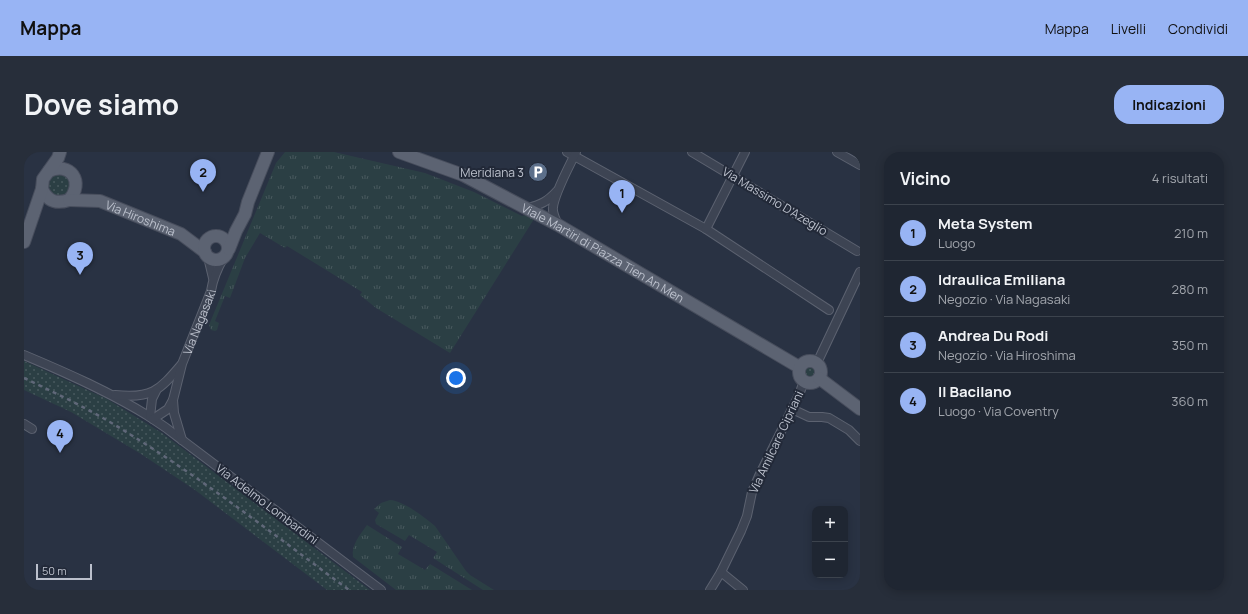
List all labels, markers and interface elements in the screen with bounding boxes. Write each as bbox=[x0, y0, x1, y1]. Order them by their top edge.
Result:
text: Mappa bbox=[20, 15, 82, 41]
text: Mappa bbox=[1045, 19, 1089, 38]
text: Livelli bbox=[1111, 19, 1146, 38]
text: Condividi bbox=[1168, 19, 1228, 38]
text: Dove siamo bbox=[24, 85, 179, 123]
button: Indicazioni bbox=[1114, 85, 1224, 124]
pin: 2 bbox=[190, 159, 216, 192]
parking icon: Meridiana 3 bbox=[527, 161, 549, 183]
street label: Via Massimo D'Azeglio bbox=[719, 163, 831, 239]
place label: Meridiana 3 bbox=[460, 164, 524, 181]
text: Vicino bbox=[900, 167, 951, 190]
text: 4 risultati bbox=[1152, 169, 1208, 187]
pin: 1 bbox=[609, 180, 635, 213]
street label: Via Hiroshima bbox=[103, 196, 178, 239]
street label: Viale Martiri di Piazza Tien An Men bbox=[519, 199, 687, 306]
text: Meta System bbox=[938, 213, 1033, 234]
text: 1 bbox=[910, 224, 916, 242]
text: 210 m bbox=[1174, 224, 1208, 242]
text: Luogo bbox=[938, 234, 975, 252]
pin: 3 bbox=[67, 242, 93, 275]
text: Idraulica Emiliana bbox=[938, 269, 1065, 290]
text: 2 bbox=[909, 280, 917, 298]
text: 280 m bbox=[1171, 280, 1208, 298]
street label: Via Nagasaki bbox=[178, 288, 220, 357]
text: Negozio · Via Nagasaki bbox=[938, 290, 1070, 308]
text: Andrea Du Rodi bbox=[938, 325, 1048, 346]
text: 3 bbox=[909, 336, 917, 354]
text: 350 m bbox=[1172, 336, 1208, 354]
text: Negozio · Via Hiroshima bbox=[938, 346, 1076, 364]
your location bbox=[446, 368, 466, 388]
text: Il Bacilano bbox=[938, 381, 1012, 402]
street label: Via Amilcare Cipriani bbox=[745, 388, 807, 496]
text: 4 bbox=[909, 392, 917, 410]
text: 360 m bbox=[1171, 392, 1208, 410]
text: Luogo · Via Coventry bbox=[938, 402, 1059, 420]
pin: 4 bbox=[47, 420, 73, 453]
street label: Via Adelmo Lombardini bbox=[212, 460, 322, 548]
map controls bbox=[812, 506, 848, 578]
button: + bbox=[812, 506, 848, 542]
button: − bbox=[812, 542, 848, 578]
scale bar bbox=[36, 562, 92, 581]
text: 50 m bbox=[42, 563, 67, 578]

